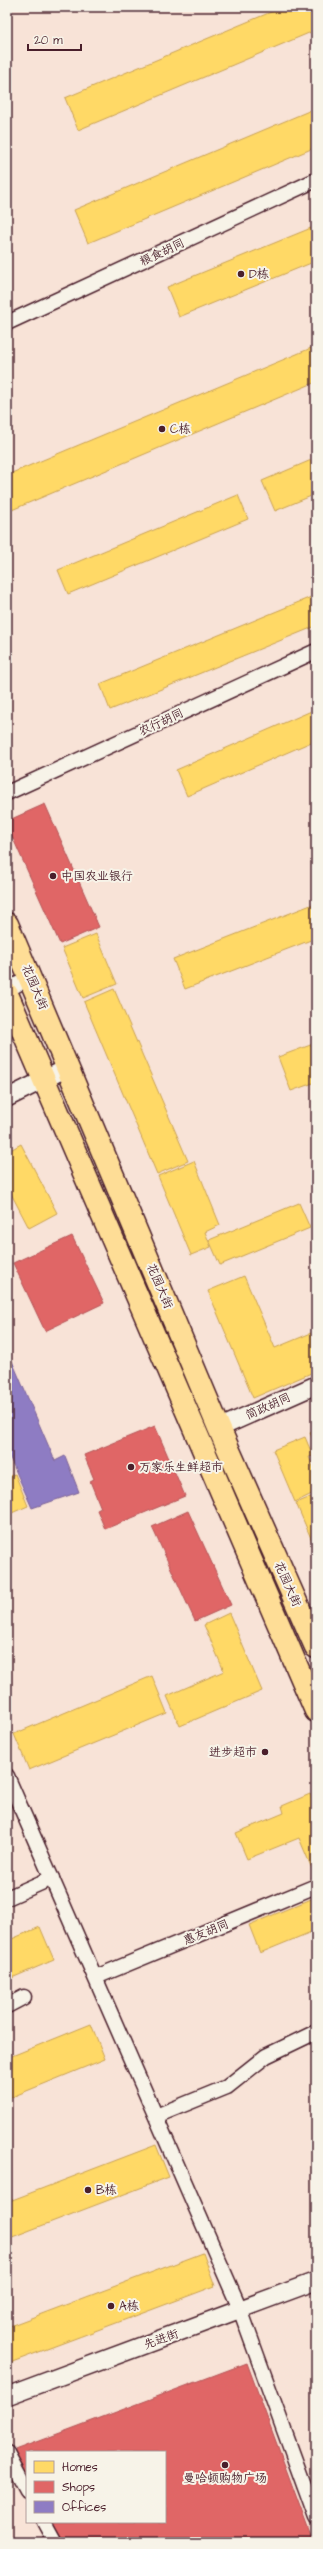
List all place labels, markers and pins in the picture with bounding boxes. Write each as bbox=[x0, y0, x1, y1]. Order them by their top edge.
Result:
place label: D栋 bbox=[249, 266, 269, 283]
marker: D栋 bbox=[236, 269, 246, 279]
place label: C栋 bbox=[170, 421, 191, 438]
marker: C栋 bbox=[157, 424, 167, 434]
place label: 中国农业银行 bbox=[61, 868, 133, 885]
marker: 中国农业银行 bbox=[48, 871, 58, 881]
place label: 万家乐生鲜超市 bbox=[139, 1459, 223, 1476]
marker: 万家乐生鲜超市 bbox=[126, 1462, 136, 1472]
place label: 进步超市 bbox=[209, 1744, 257, 1761]
marker: 进步超市 bbox=[260, 1747, 270, 1757]
place label: B栋 bbox=[96, 2182, 117, 2199]
marker: B栋 bbox=[83, 2185, 93, 2195]
place label: A栋 bbox=[119, 2298, 139, 2315]
marker: A栋 bbox=[106, 2301, 116, 2311]
marker: 曼哈顿购物广场 bbox=[220, 2460, 230, 2470]
place label: 曼哈顿购物广场 bbox=[183, 2470, 267, 2487]

